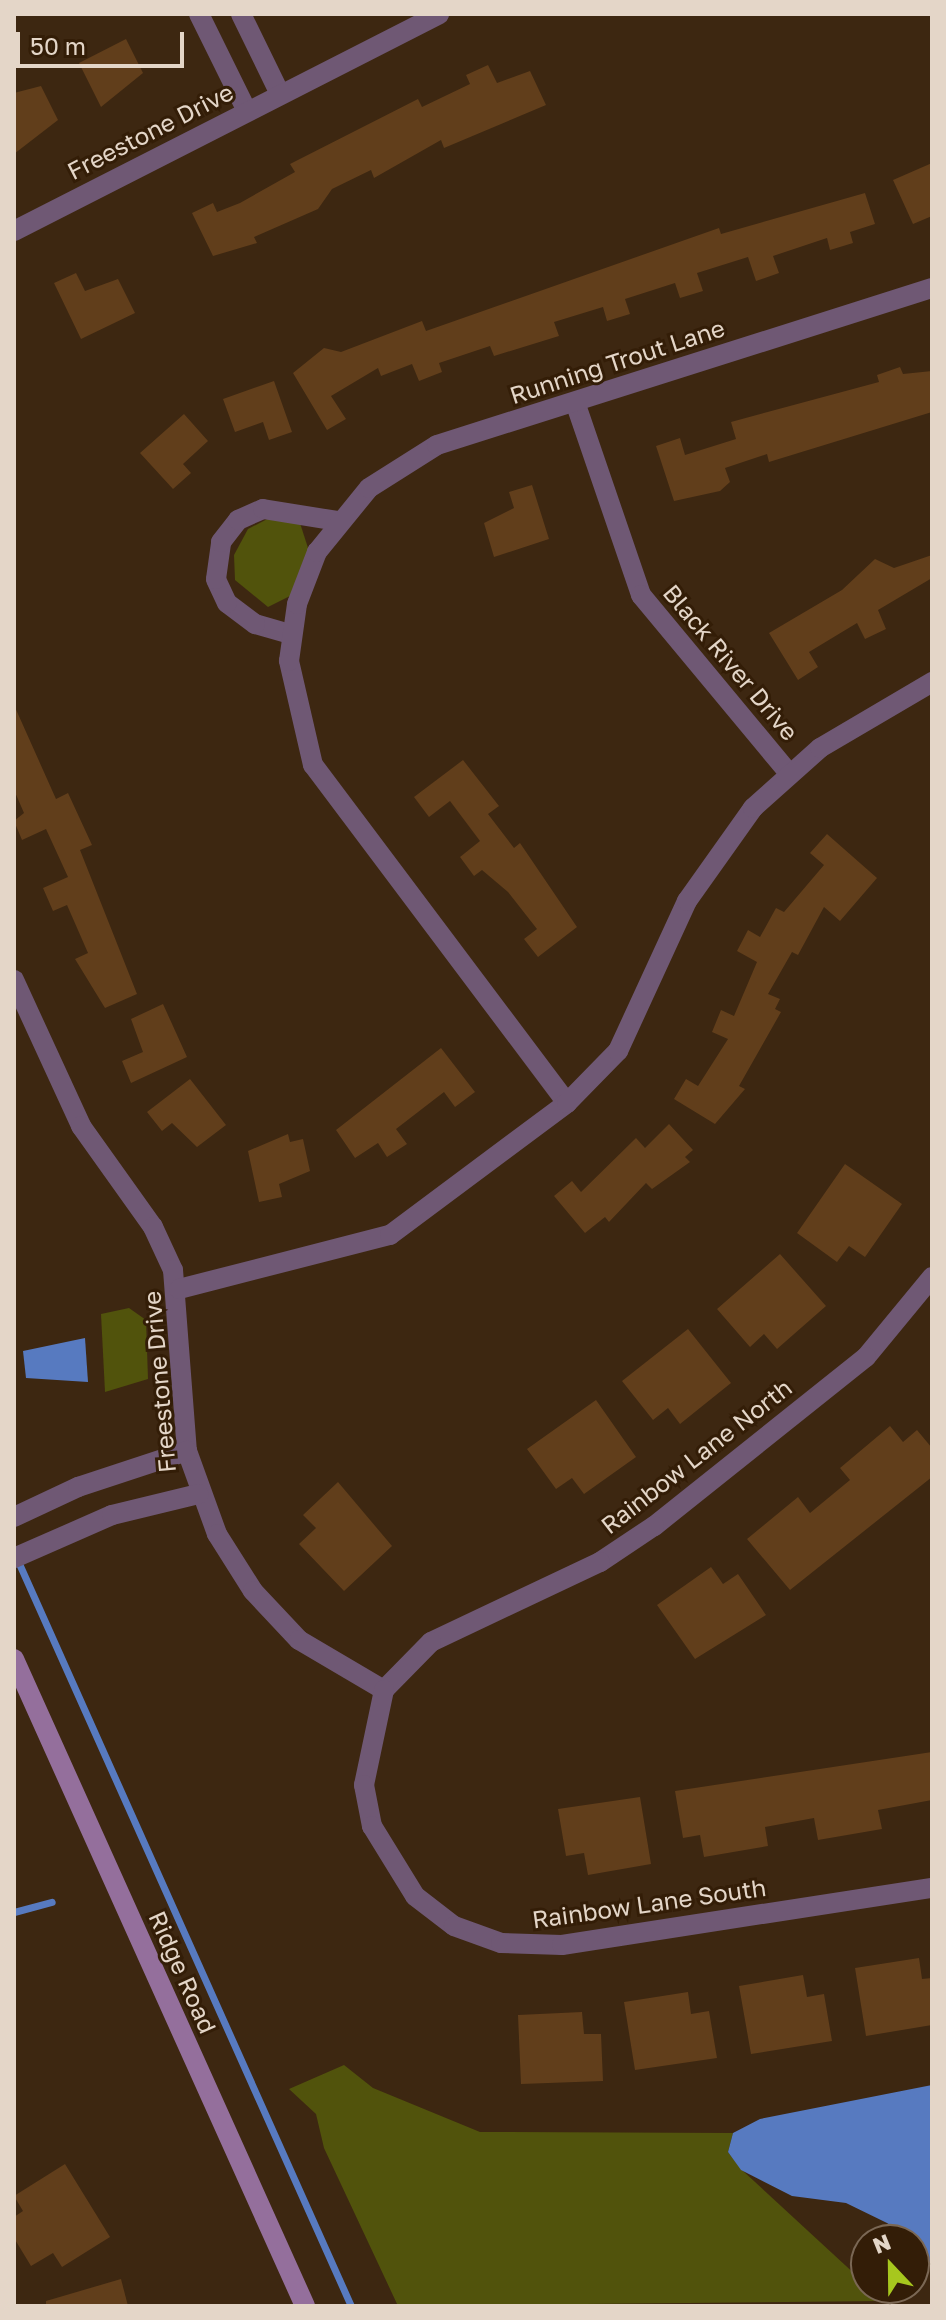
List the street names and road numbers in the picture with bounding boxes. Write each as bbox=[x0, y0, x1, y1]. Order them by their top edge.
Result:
street label: Freestone Drive bbox=[62, 77, 238, 185]
street label: Running Trout Lane bbox=[506, 313, 728, 409]
street label: Black River Drive bbox=[657, 578, 805, 746]
street label: Freestone Drive bbox=[137, 1290, 181, 1474]
street label: Rainbow Lane North bbox=[595, 1373, 797, 1539]
street label: Rainbow Lane South bbox=[530, 1872, 768, 1934]
street label: Ridge Road bbox=[143, 1906, 223, 2038]

